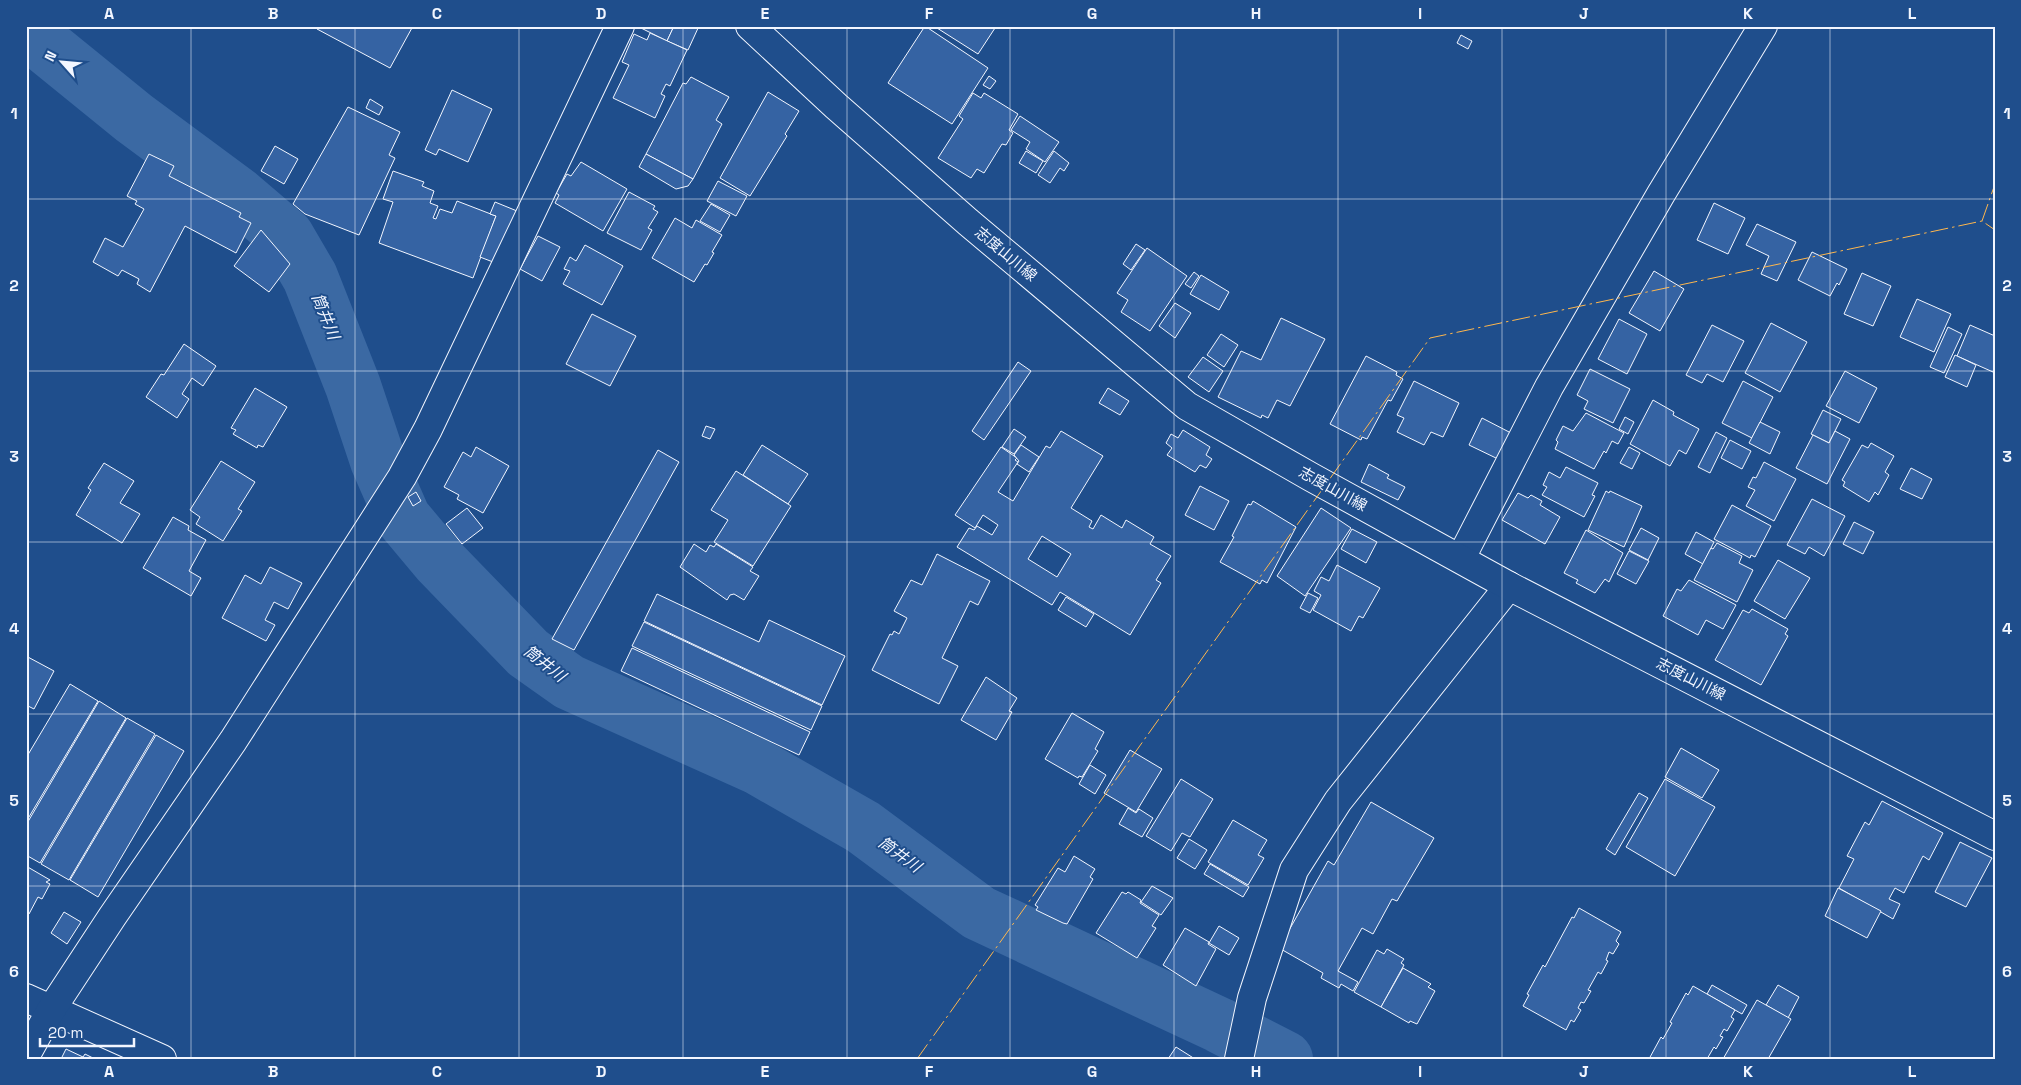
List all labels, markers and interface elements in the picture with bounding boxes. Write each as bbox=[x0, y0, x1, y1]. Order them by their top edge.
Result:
text: A bbox=[104, 3, 114, 24]
text: B bbox=[268, 3, 278, 24]
text: C bbox=[432, 3, 442, 24]
text: D bbox=[596, 3, 606, 24]
text: E bbox=[761, 3, 770, 24]
text: F bbox=[925, 3, 934, 24]
text: G bbox=[1087, 3, 1097, 24]
text: H bbox=[1251, 3, 1261, 24]
text: I bbox=[1418, 3, 1422, 24]
text: J bbox=[1579, 3, 1589, 24]
text: K bbox=[1743, 3, 1753, 24]
text: L bbox=[1908, 3, 1917, 24]
north arrow bbox=[38, 38, 88, 88]
text: N bbox=[40, 48, 61, 64]
text: 1 bbox=[10, 103, 18, 124]
text: 1 bbox=[2003, 103, 2011, 124]
street label: 志度山川線 bbox=[971, 222, 1041, 285]
text: 2 bbox=[9, 275, 19, 296]
text: 2 bbox=[2002, 275, 2012, 296]
water label: 筒井川 bbox=[307, 290, 345, 344]
text: 3 bbox=[9, 446, 19, 467]
text: 3 bbox=[2002, 446, 2012, 467]
street label: 志度山川線 bbox=[1296, 462, 1371, 515]
text: 4 bbox=[9, 618, 19, 639]
text: 4 bbox=[2002, 618, 2012, 639]
water label: 筒井川 bbox=[519, 640, 572, 688]
street label: 志度山川線 bbox=[1653, 653, 1729, 704]
text: 5 bbox=[9, 790, 19, 811]
text: 5 bbox=[2002, 790, 2012, 811]
water label: 筒井川 bbox=[874, 832, 927, 878]
text: 6 bbox=[9, 961, 19, 982]
text: 6 bbox=[2002, 961, 2012, 982]
scale bar bbox=[40, 1015, 134, 1047]
text: 20 m bbox=[48, 1023, 83, 1042]
text: A bbox=[104, 1061, 114, 1082]
text: B bbox=[268, 1061, 278, 1082]
text: C bbox=[432, 1061, 442, 1082]
text: D bbox=[596, 1061, 606, 1082]
text: E bbox=[761, 1061, 770, 1082]
text: F bbox=[925, 1061, 934, 1082]
text: G bbox=[1087, 1061, 1097, 1082]
text: H bbox=[1251, 1061, 1261, 1082]
text: I bbox=[1418, 1061, 1422, 1082]
text: J bbox=[1579, 1061, 1589, 1082]
text: K bbox=[1743, 1061, 1753, 1082]
text: L bbox=[1908, 1061, 1917, 1082]

